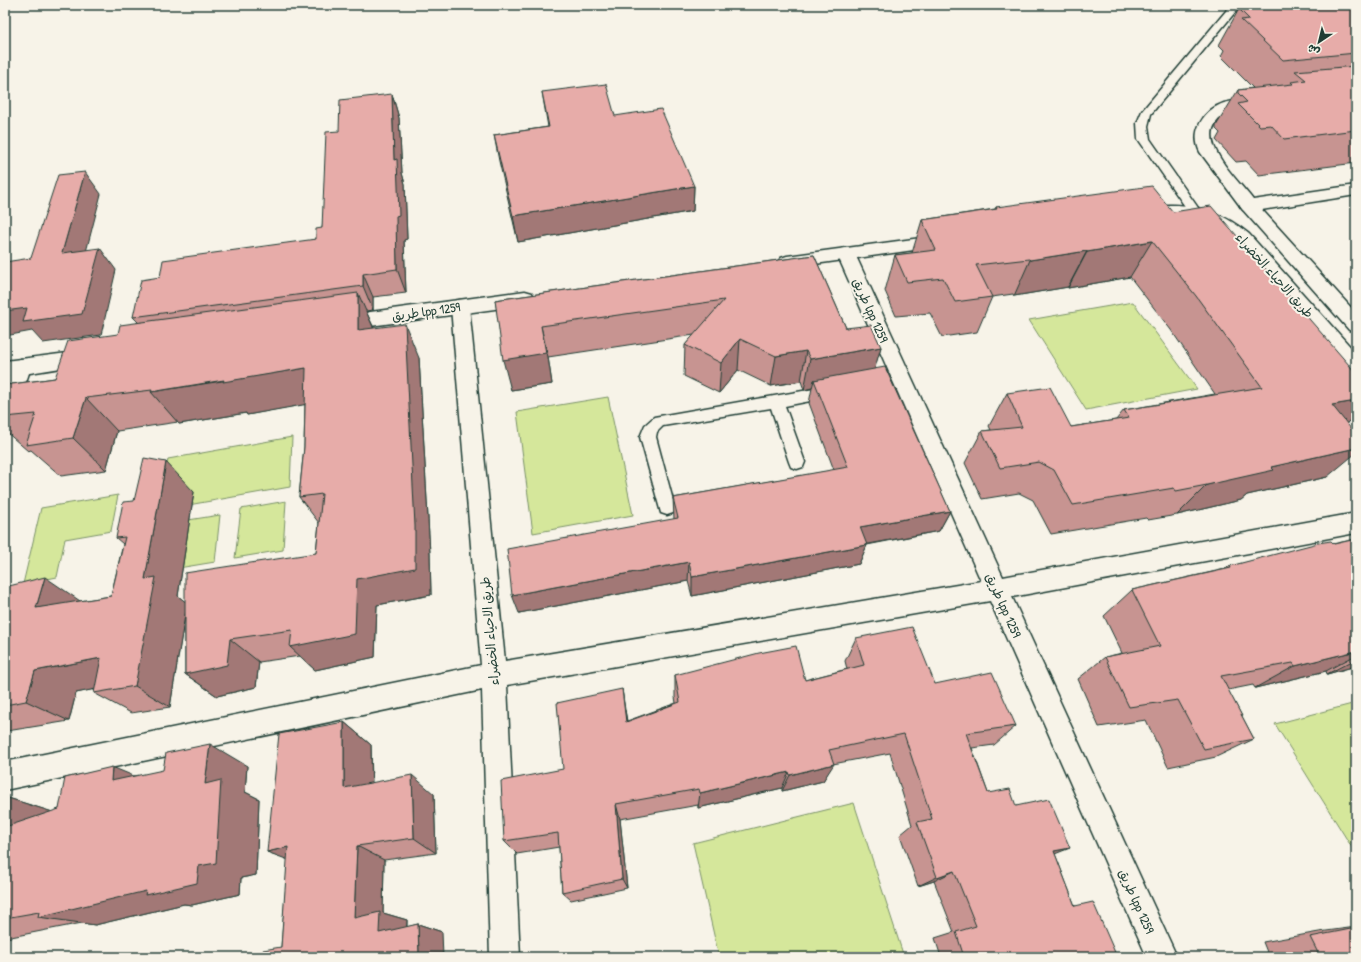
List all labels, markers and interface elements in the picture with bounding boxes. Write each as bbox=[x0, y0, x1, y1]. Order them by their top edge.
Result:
north arrow bbox=[1299, 22, 1339, 62]
text: ش bbox=[1304, 41, 1322, 59]
street label: طريق الاحياء الخضراء bbox=[1232, 228, 1318, 322]
street label: طريق lpp 1259 bbox=[849, 275, 893, 345]
street label: طريق lpp 1259 bbox=[391, 297, 462, 325]
street label: طريق lpp 1259 bbox=[982, 570, 1026, 640]
street label: طريق الاحياء الخضراء bbox=[475, 576, 503, 686]
street label: طريق lpp 1259 bbox=[1115, 866, 1159, 936]

